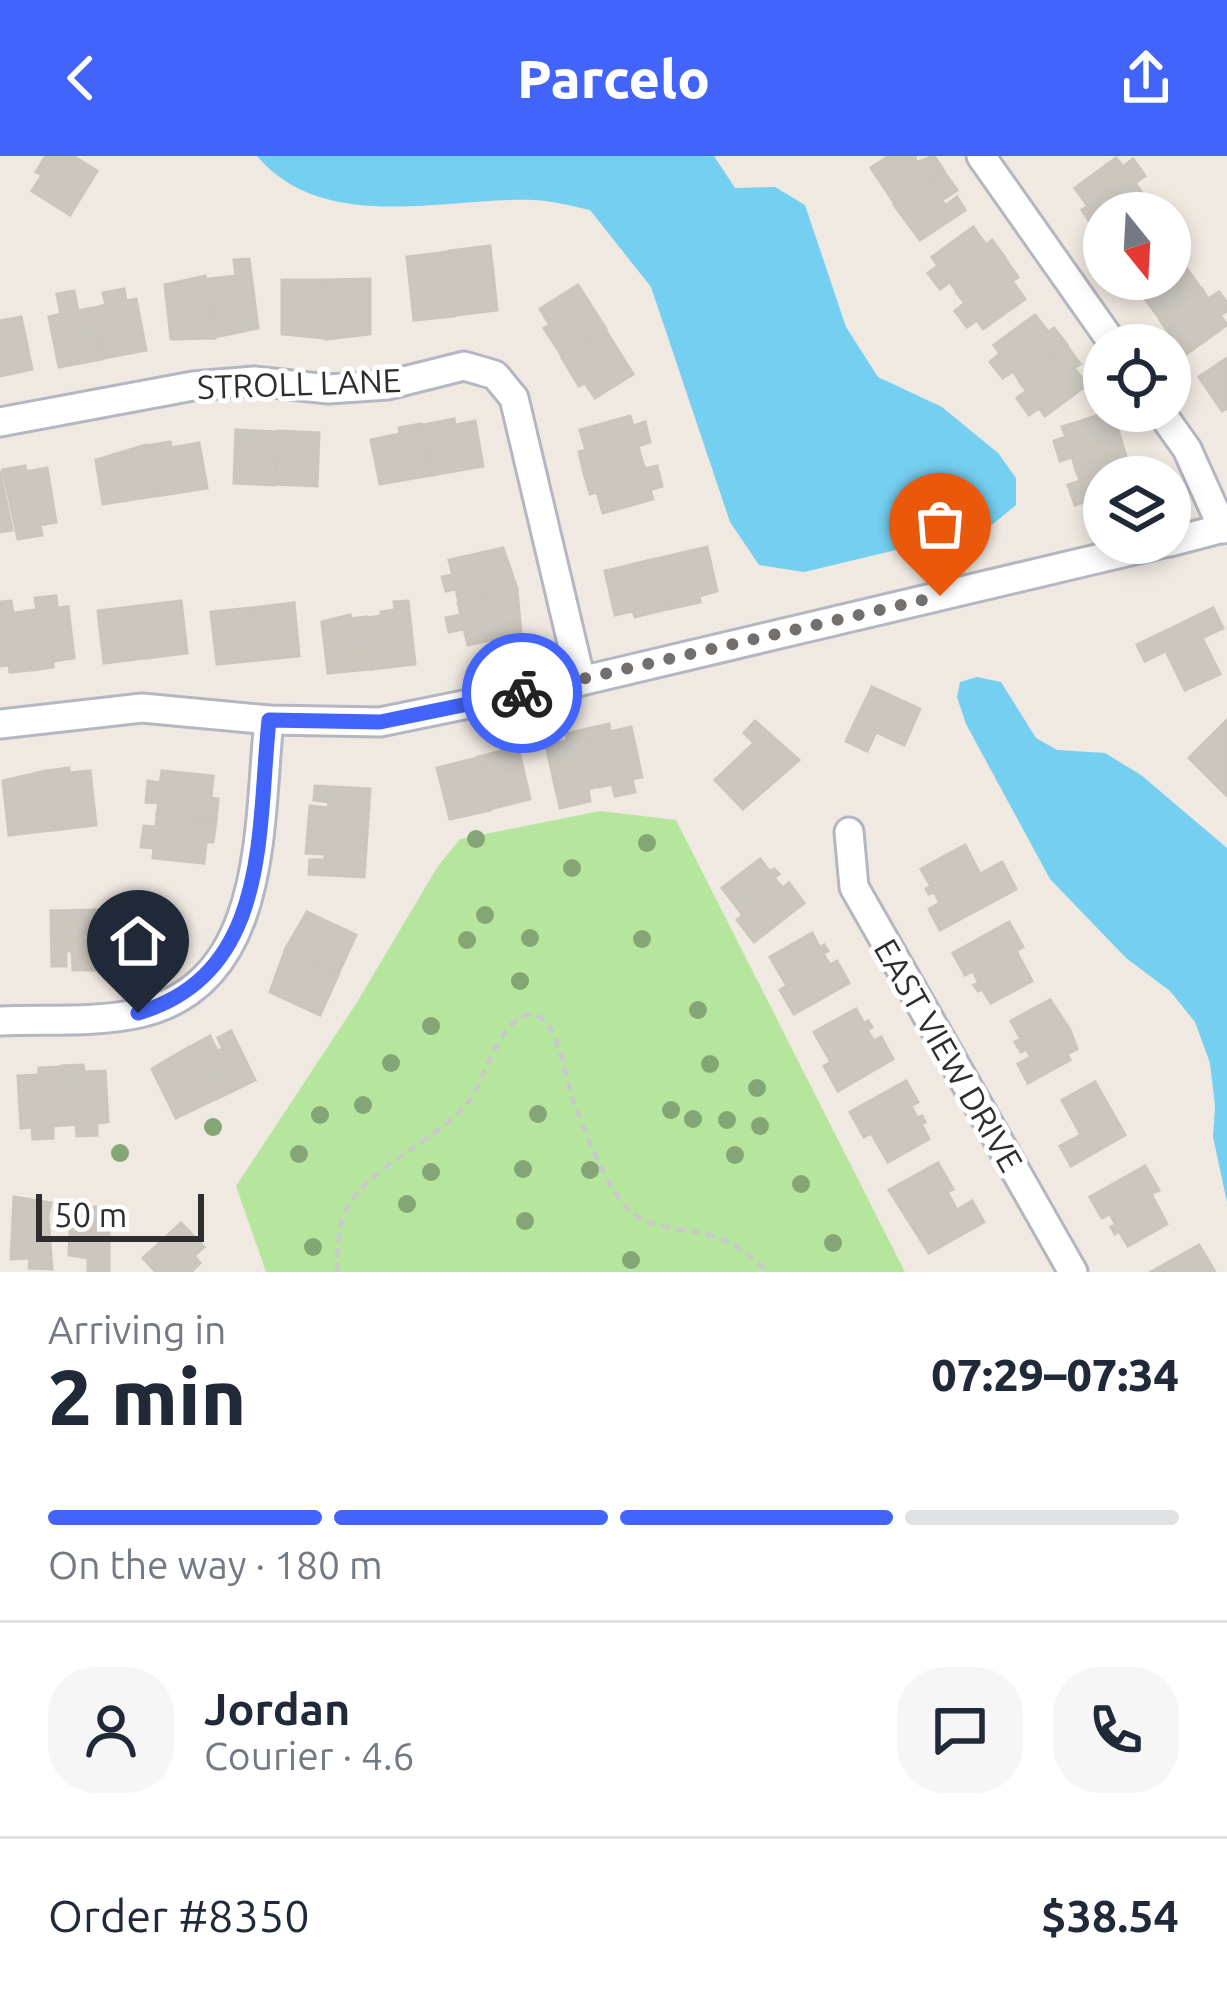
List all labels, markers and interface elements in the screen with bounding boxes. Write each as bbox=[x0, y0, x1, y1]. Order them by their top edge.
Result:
icon: back bbox=[48, 45, 114, 111]
icon: share bbox=[1113, 45, 1179, 111]
text: Parcelo bbox=[517, 48, 710, 108]
north arrow bbox=[1083, 192, 1191, 300]
map controls bbox=[1083, 192, 1191, 564]
button: locate bbox=[1083, 324, 1191, 432]
street label: STROLL LANE bbox=[196, 361, 402, 405]
button: layers bbox=[1083, 456, 1191, 564]
pin bbox=[889, 473, 991, 596]
icon: bag bbox=[907, 491, 973, 557]
courier bbox=[462, 633, 582, 753]
icon: bike bbox=[489, 660, 555, 726]
pin bbox=[87, 890, 189, 1013]
icon: home bbox=[105, 908, 171, 974]
street label: EAST VIEW DRIVE bbox=[868, 932, 1030, 1178]
scale bar bbox=[36, 1188, 204, 1241]
text: 50 m bbox=[54, 1196, 127, 1233]
text: Arriving in bbox=[48, 1308, 226, 1351]
text: 07:29–07:34 bbox=[931, 1349, 1179, 1400]
text: 2 min bbox=[48, 1352, 246, 1440]
text: On the way · 180 m bbox=[48, 1543, 383, 1586]
button: person bbox=[48, 1667, 174, 1793]
button: chat bbox=[897, 1667, 1023, 1793]
button: phone bbox=[1053, 1667, 1179, 1793]
text: Jordan bbox=[204, 1683, 350, 1734]
text: Courier · 4.6 bbox=[204, 1734, 415, 1777]
text: Order #8350 bbox=[48, 1890, 310, 1941]
text: $38.54 bbox=[1041, 1890, 1179, 1941]

